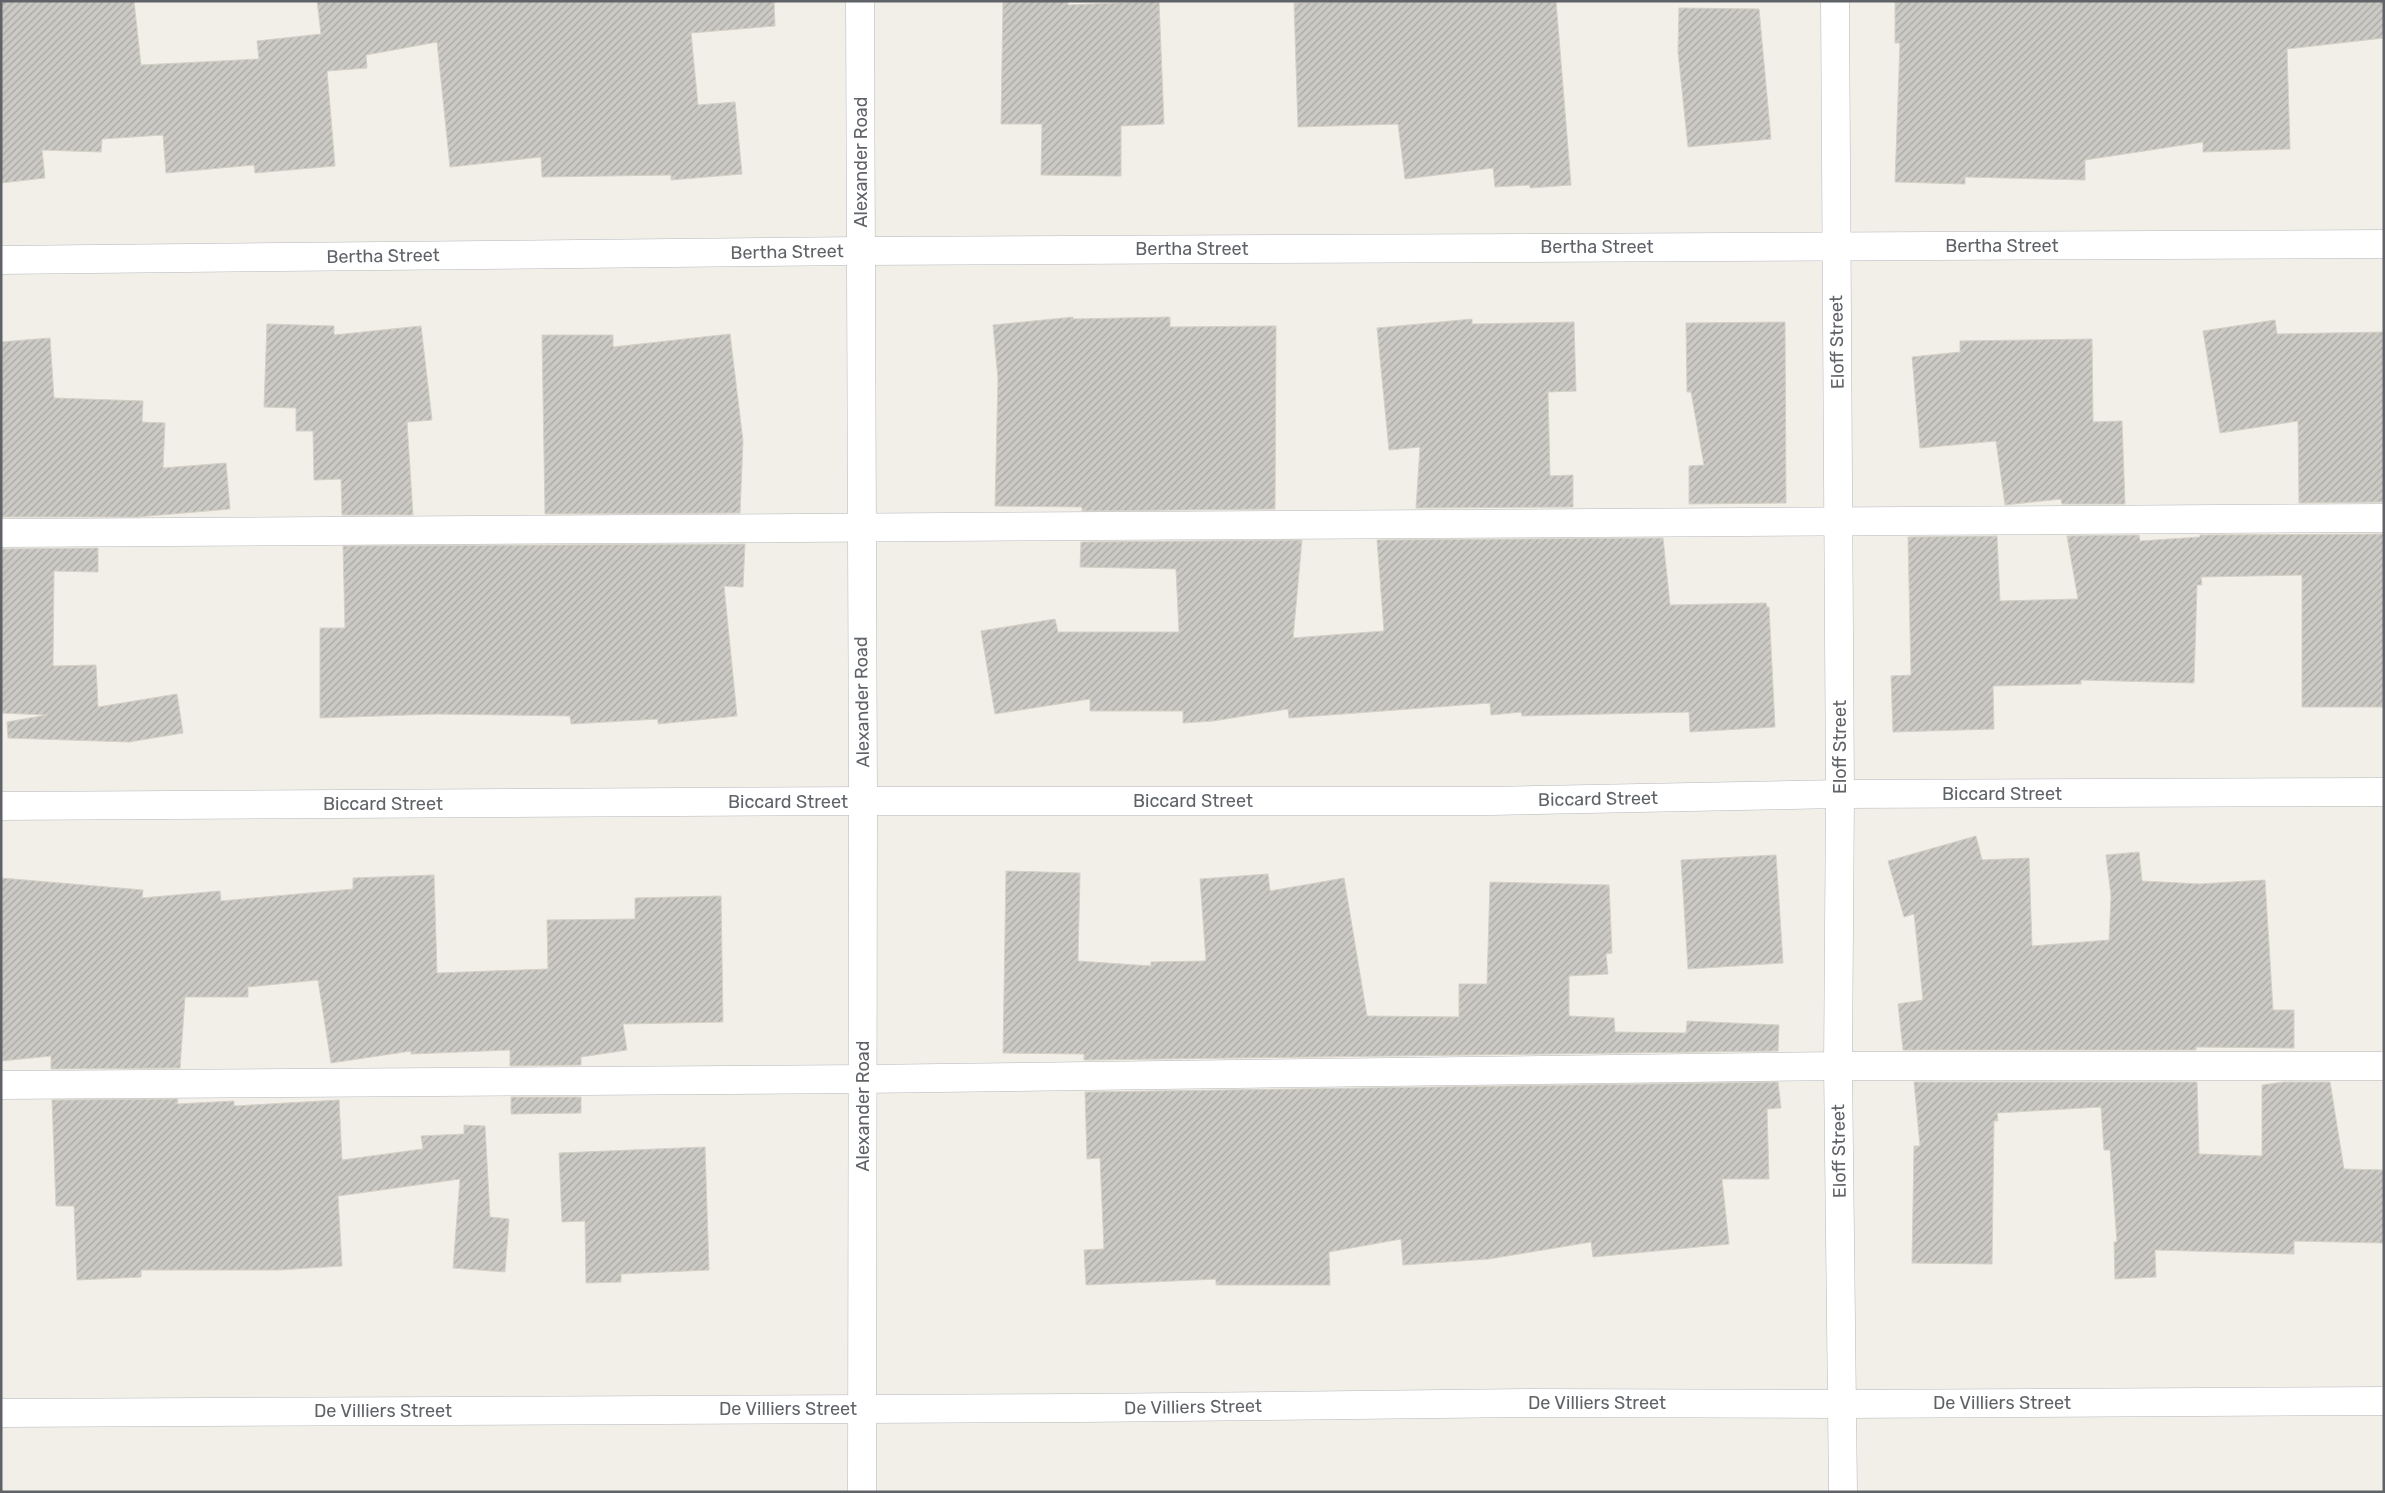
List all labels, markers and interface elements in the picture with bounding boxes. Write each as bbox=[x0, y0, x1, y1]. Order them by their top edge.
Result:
street label: Alexander Road bbox=[850, 96, 872, 228]
street label: Bertha Street bbox=[1945, 235, 2059, 257]
street label: Bertha Street bbox=[1540, 236, 1654, 258]
street label: Bertha Street bbox=[1135, 238, 1249, 260]
street label: Bertha Street bbox=[730, 240, 844, 264]
street label: Bertha Street bbox=[326, 244, 440, 268]
street label: Eloff Street bbox=[1825, 295, 1849, 389]
street label: Alexander Road bbox=[850, 636, 874, 768]
street label: Eloff Street bbox=[1829, 700, 1851, 794]
street label: Biccard Street bbox=[1942, 783, 2062, 805]
street label: Biccard Street bbox=[1538, 787, 1658, 811]
street label: Biccard Street bbox=[1133, 790, 1253, 812]
street label: Biccard Street bbox=[728, 791, 848, 813]
street label: Biccard Street bbox=[323, 793, 443, 815]
street label: Alexander Road bbox=[852, 1040, 874, 1172]
street label: Eloff Street bbox=[1827, 1104, 1851, 1198]
street label: De Villiers Street bbox=[1528, 1392, 1666, 1414]
street label: De Villiers Street bbox=[1933, 1392, 2071, 1414]
street label: De Villiers Street bbox=[1124, 1395, 1262, 1419]
street label: De Villiers Street bbox=[719, 1398, 857, 1420]
street label: De Villiers Street bbox=[314, 1400, 452, 1422]

